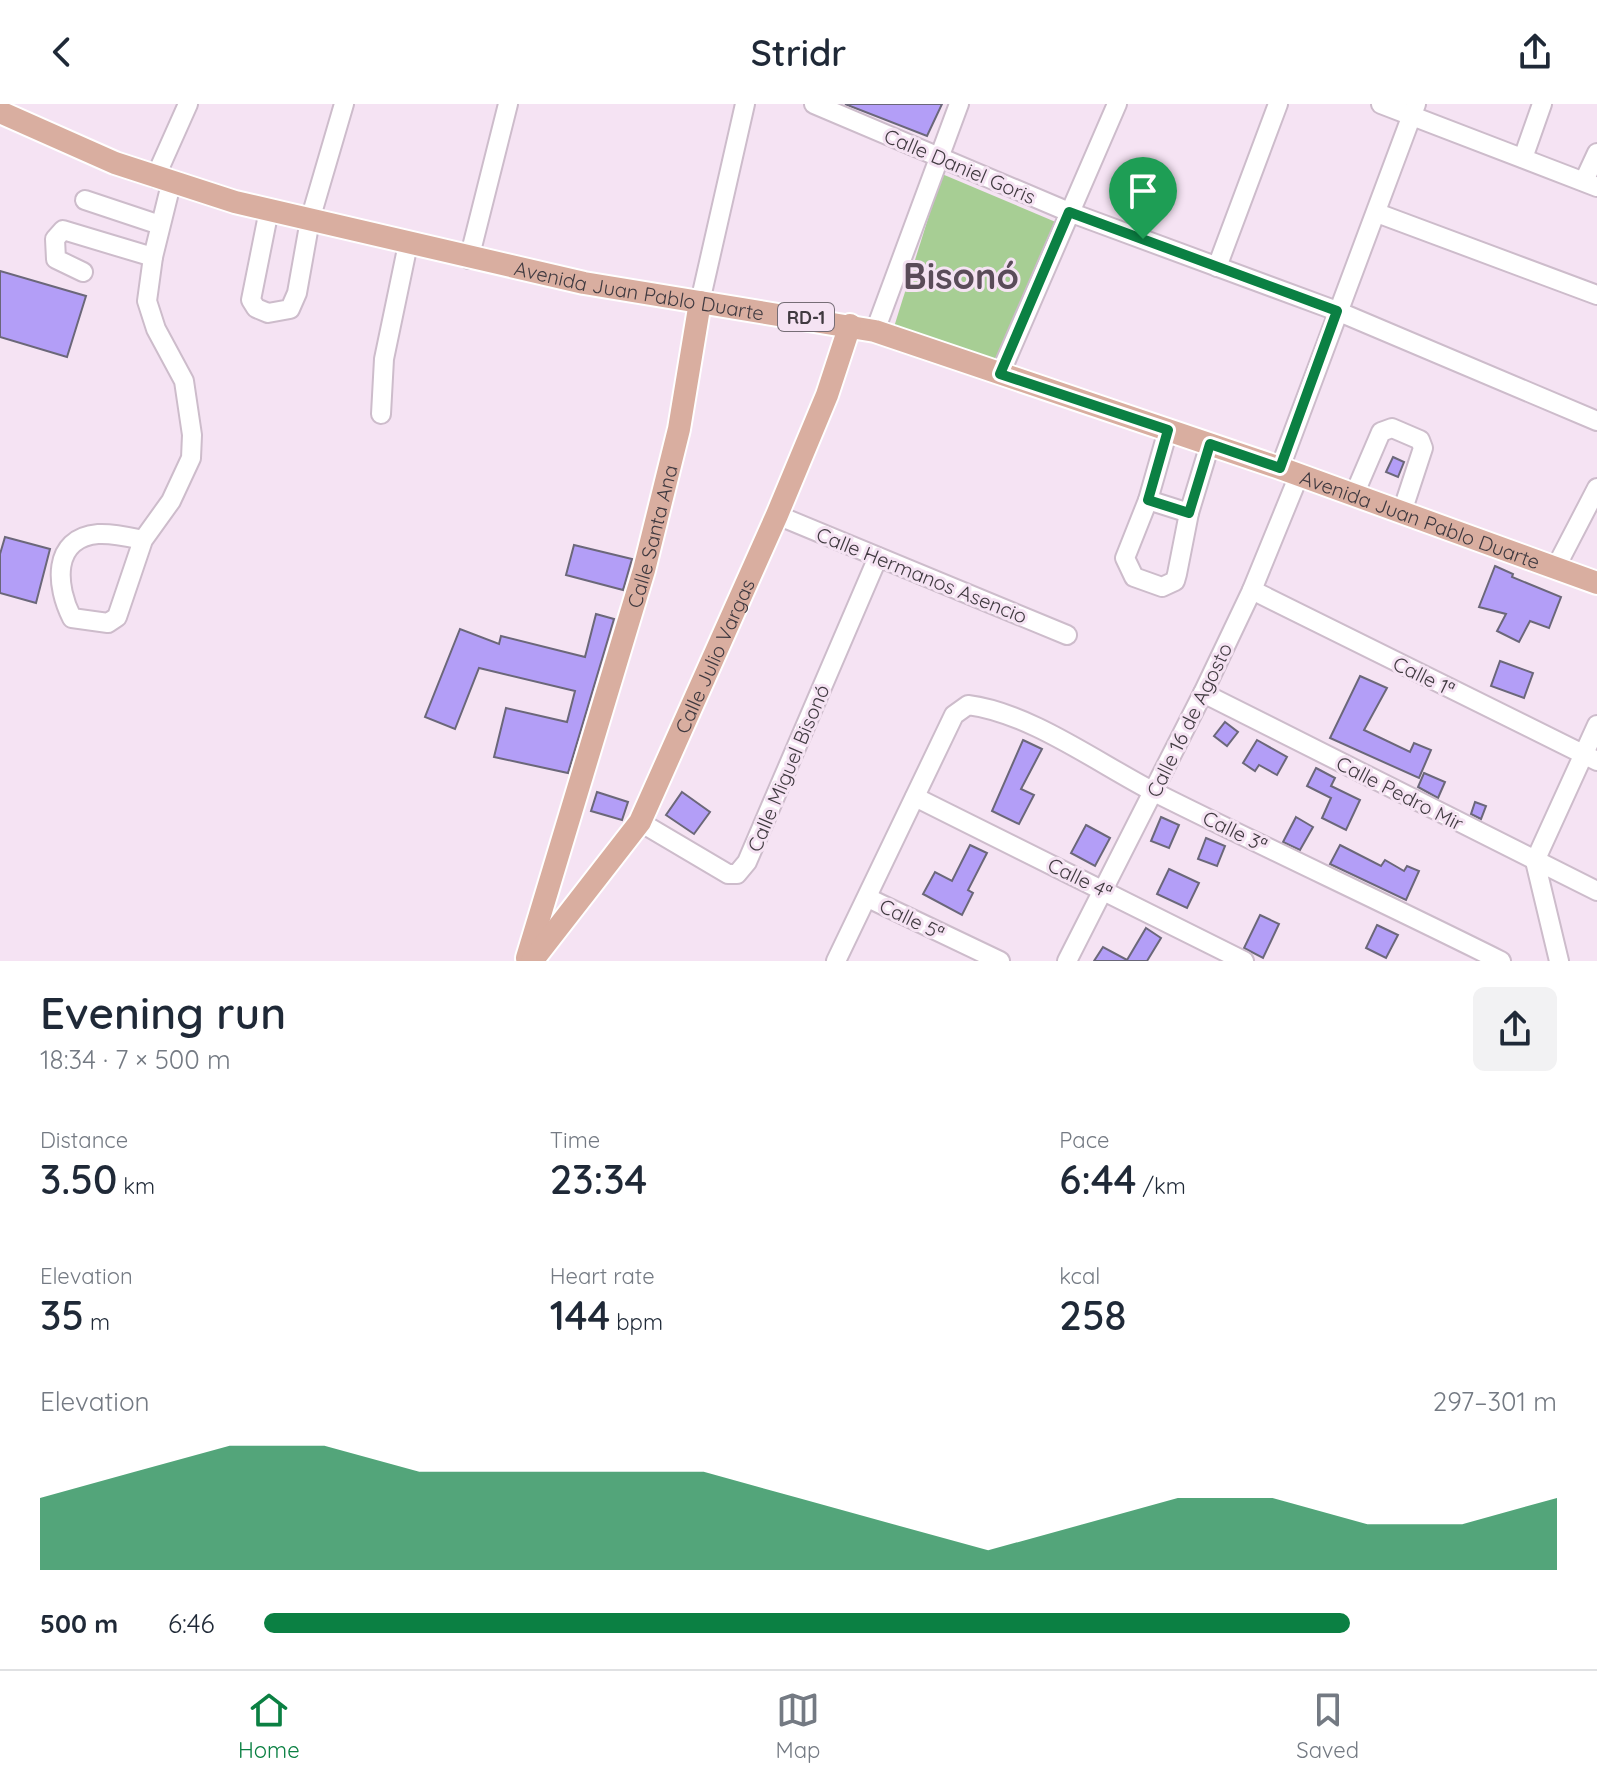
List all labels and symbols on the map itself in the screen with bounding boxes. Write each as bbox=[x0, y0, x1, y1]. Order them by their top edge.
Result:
street label: Calle Daniel Goris bbox=[881, 123, 1039, 209]
pin bbox=[1109, 157, 1177, 239]
district label: Bisonó bbox=[903, 253, 1019, 298]
street label: Avenida Juan Pablo Duarte bbox=[512, 255, 766, 325]
road number: RD-1 bbox=[778, 303, 834, 331]
street label: Calle Santa Ana bbox=[621, 462, 682, 611]
street label: Avenida Juan Pablo Duarte bbox=[1297, 464, 1544, 574]
street label: Calle Hermanos Asencio bbox=[813, 521, 1031, 629]
street label: Calle Julio Vargas bbox=[669, 575, 760, 737]
street label: Calle 16 de Agosto bbox=[1141, 639, 1237, 801]
street label: Calle 1ª bbox=[1389, 650, 1459, 702]
street label: Calle Miguel Bisonó bbox=[741, 681, 835, 855]
street label: Calle Pedro Mir bbox=[1332, 750, 1468, 836]
street label: Calle 3ª bbox=[1199, 805, 1271, 857]
street label: Calle 4ª bbox=[1044, 852, 1116, 904]
street label: Calle 5ª bbox=[876, 893, 948, 945]

